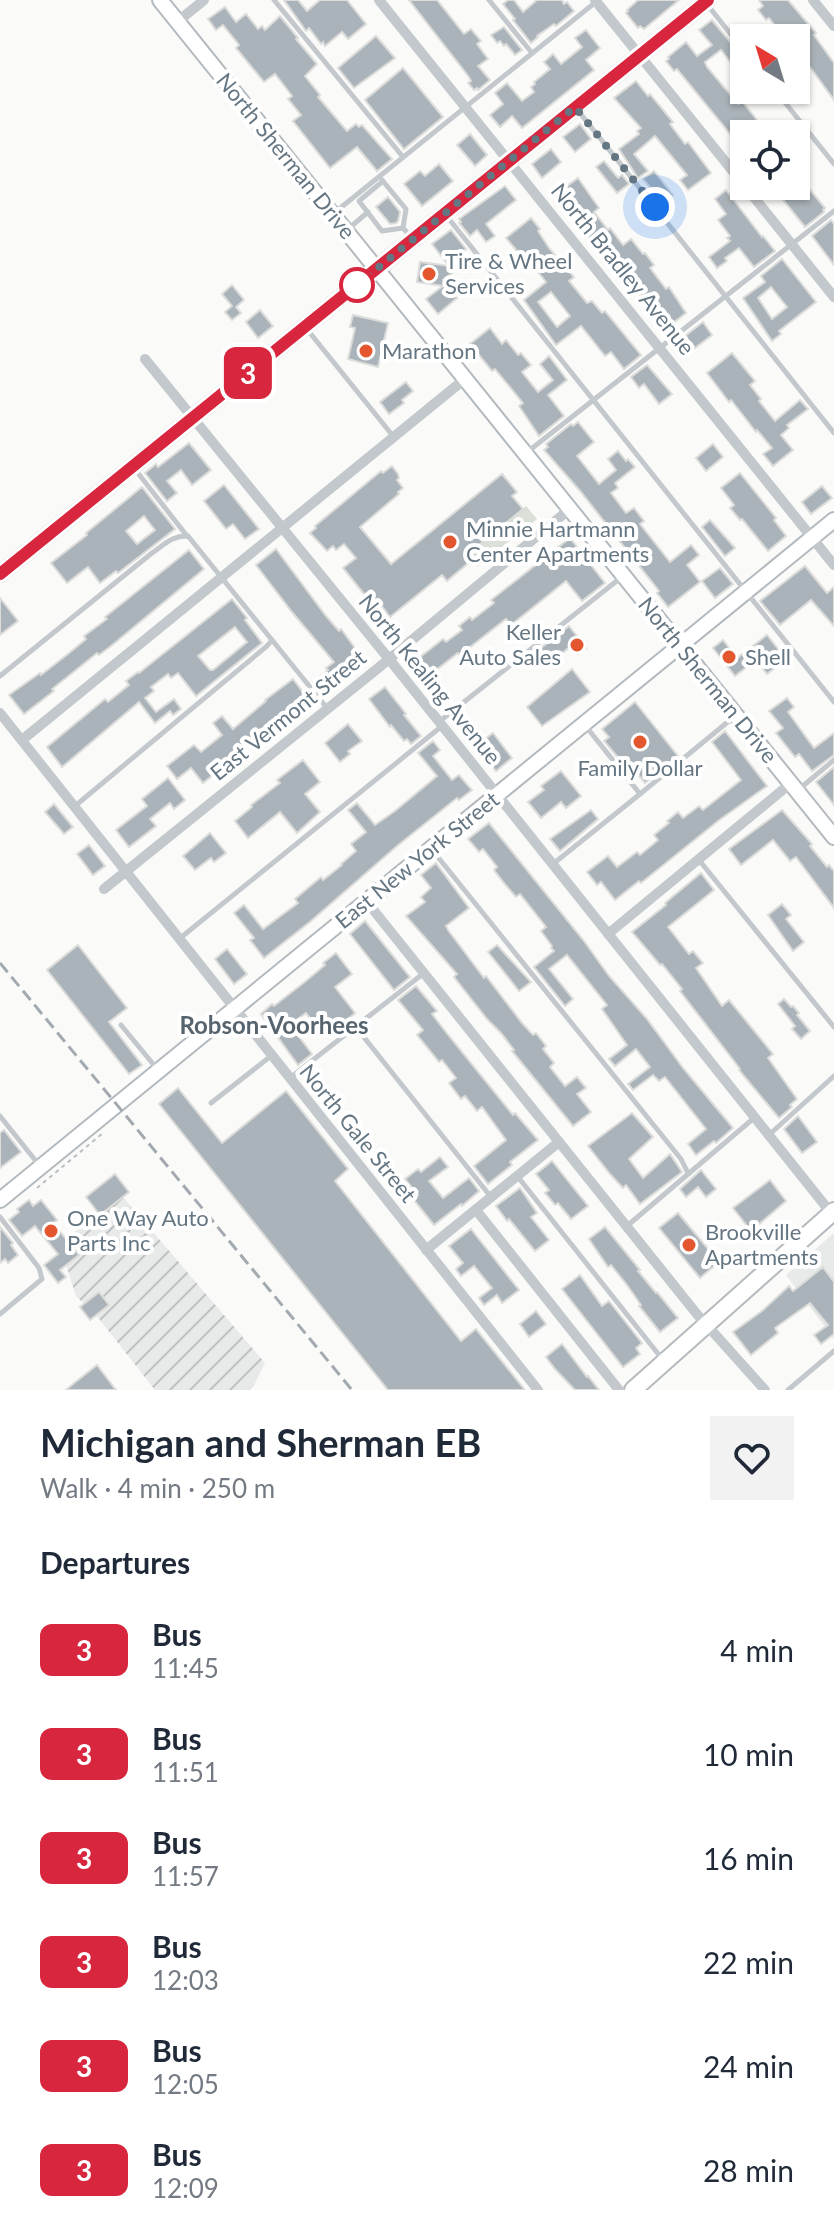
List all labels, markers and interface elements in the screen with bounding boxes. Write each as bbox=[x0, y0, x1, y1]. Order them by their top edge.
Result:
north arrow bbox=[730, 24, 810, 104]
map controls bbox=[730, 24, 810, 200]
street label: North Sherman Drive bbox=[211, 67, 362, 244]
button: locate bbox=[730, 120, 810, 200]
street label: North Bradley Avenue bbox=[546, 177, 701, 360]
your location bbox=[635, 187, 675, 227]
place label: Tire & Wheel Services bbox=[445, 247, 572, 299]
marker: Tire & Wheel Services bbox=[420, 265, 438, 283]
unlabelled marker bbox=[340, 268, 374, 302]
place label: Marathon bbox=[382, 337, 477, 364]
marker: Marathon bbox=[357, 342, 375, 360]
line badge: 3 bbox=[222, 347, 274, 399]
text: 3 bbox=[240, 356, 256, 390]
place label: Minnie Hartmann Center Apartments bbox=[466, 515, 649, 567]
marker: Minnie Hartmann Center Apartments bbox=[441, 533, 459, 551]
street label: North Kealing Avenue bbox=[354, 588, 507, 769]
street label: North Sherman Drive bbox=[633, 591, 784, 768]
place label: Keller Auto Sales bbox=[459, 618, 561, 670]
marker: Keller Auto Sales bbox=[568, 636, 586, 654]
street label: East Vermont Street bbox=[204, 643, 371, 786]
place label: Shell bbox=[745, 643, 791, 670]
marker: Shell bbox=[720, 648, 738, 666]
marker: Family Dollar bbox=[631, 733, 649, 751]
place label: Family Dollar bbox=[577, 754, 703, 781]
street label: East New York Street bbox=[329, 785, 504, 934]
district label: Robson-Voorhees bbox=[179, 1010, 369, 1039]
street label: North Gale Street bbox=[294, 1058, 422, 1207]
place label: One Way Auto Parts Inc bbox=[67, 1204, 209, 1256]
place label: Brookville Apartments bbox=[705, 1218, 818, 1270]
marker: One Way Auto Parts Inc bbox=[42, 1222, 60, 1240]
marker: Brookville Apartments bbox=[680, 1236, 698, 1254]
button: heart bbox=[710, 1416, 794, 1500]
text: Michigan and Sherman EB bbox=[40, 1419, 481, 1465]
text: Walk · 4 min · 250 m bbox=[40, 1472, 275, 1504]
text: Departures bbox=[40, 1544, 190, 1580]
text: Bus bbox=[152, 1616, 202, 1652]
text: 4 min bbox=[720, 1632, 794, 1668]
text: 3 bbox=[76, 1633, 92, 1667]
text: 11:45 bbox=[152, 1652, 219, 1684]
text: Bus bbox=[152, 1720, 202, 1756]
text: 10 min bbox=[703, 1736, 794, 1772]
text: 3 bbox=[76, 1737, 92, 1771]
text: 11:51 bbox=[152, 1756, 219, 1788]
text: Bus bbox=[152, 1824, 202, 1860]
text: 16 min bbox=[703, 1840, 794, 1876]
text: 3 bbox=[76, 1841, 92, 1875]
text: 11:57 bbox=[152, 1860, 219, 1892]
text: Bus bbox=[152, 1928, 202, 1964]
text: 22 min bbox=[703, 1944, 794, 1980]
text: 3 bbox=[76, 1945, 92, 1979]
text: 12:03 bbox=[152, 1964, 219, 1996]
text: Bus bbox=[152, 2032, 202, 2068]
text: 24 min bbox=[703, 2048, 794, 2084]
text: 3 bbox=[76, 2049, 92, 2083]
text: 12:05 bbox=[152, 2068, 219, 2100]
text: Bus bbox=[152, 2136, 202, 2172]
text: 28 min bbox=[703, 2152, 794, 2188]
text: 3 bbox=[76, 2153, 92, 2187]
text: 12:09 bbox=[152, 2172, 219, 2204]

